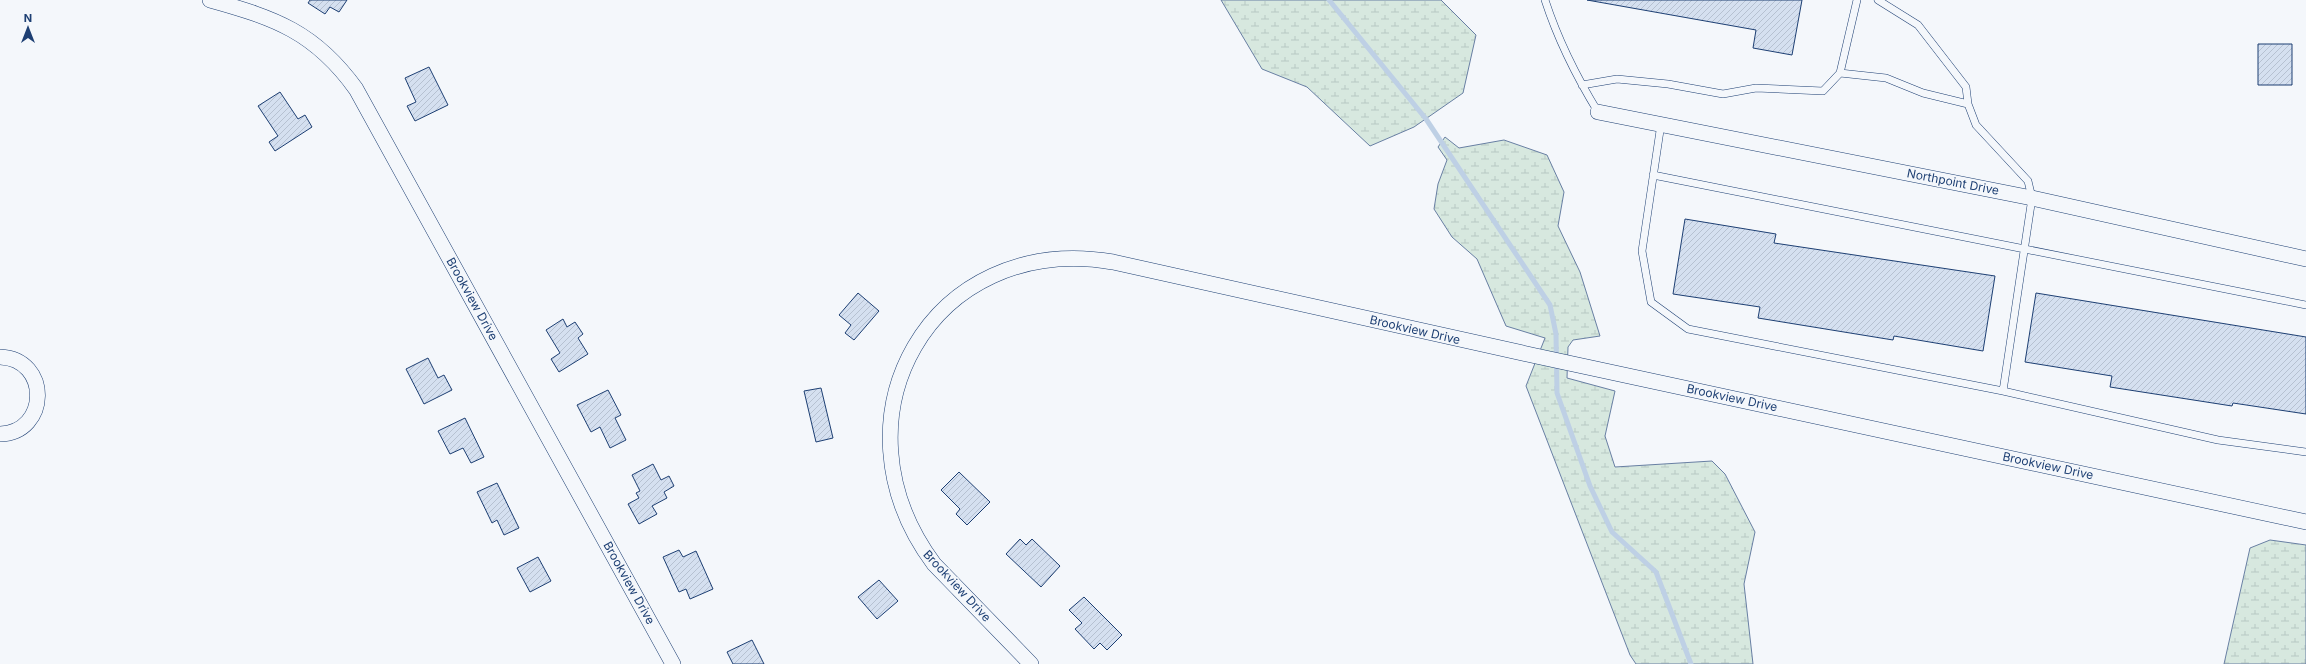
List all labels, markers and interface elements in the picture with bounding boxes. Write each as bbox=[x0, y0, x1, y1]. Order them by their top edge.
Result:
north arrow bbox=[8, 8, 48, 48]
text: N bbox=[24, 11, 32, 25]
street label: Northpoint Drive bbox=[1906, 165, 2000, 198]
street label: Brookview Drive bbox=[443, 255, 501, 343]
street label: Brookview Drive bbox=[1368, 312, 1462, 347]
street label: Brookview Drive bbox=[1685, 381, 1779, 414]
street label: Brookview Drive bbox=[2001, 449, 2095, 482]
street label: Brookview Drive bbox=[600, 539, 658, 627]
street label: Brookview Drive bbox=[920, 547, 994, 625]

